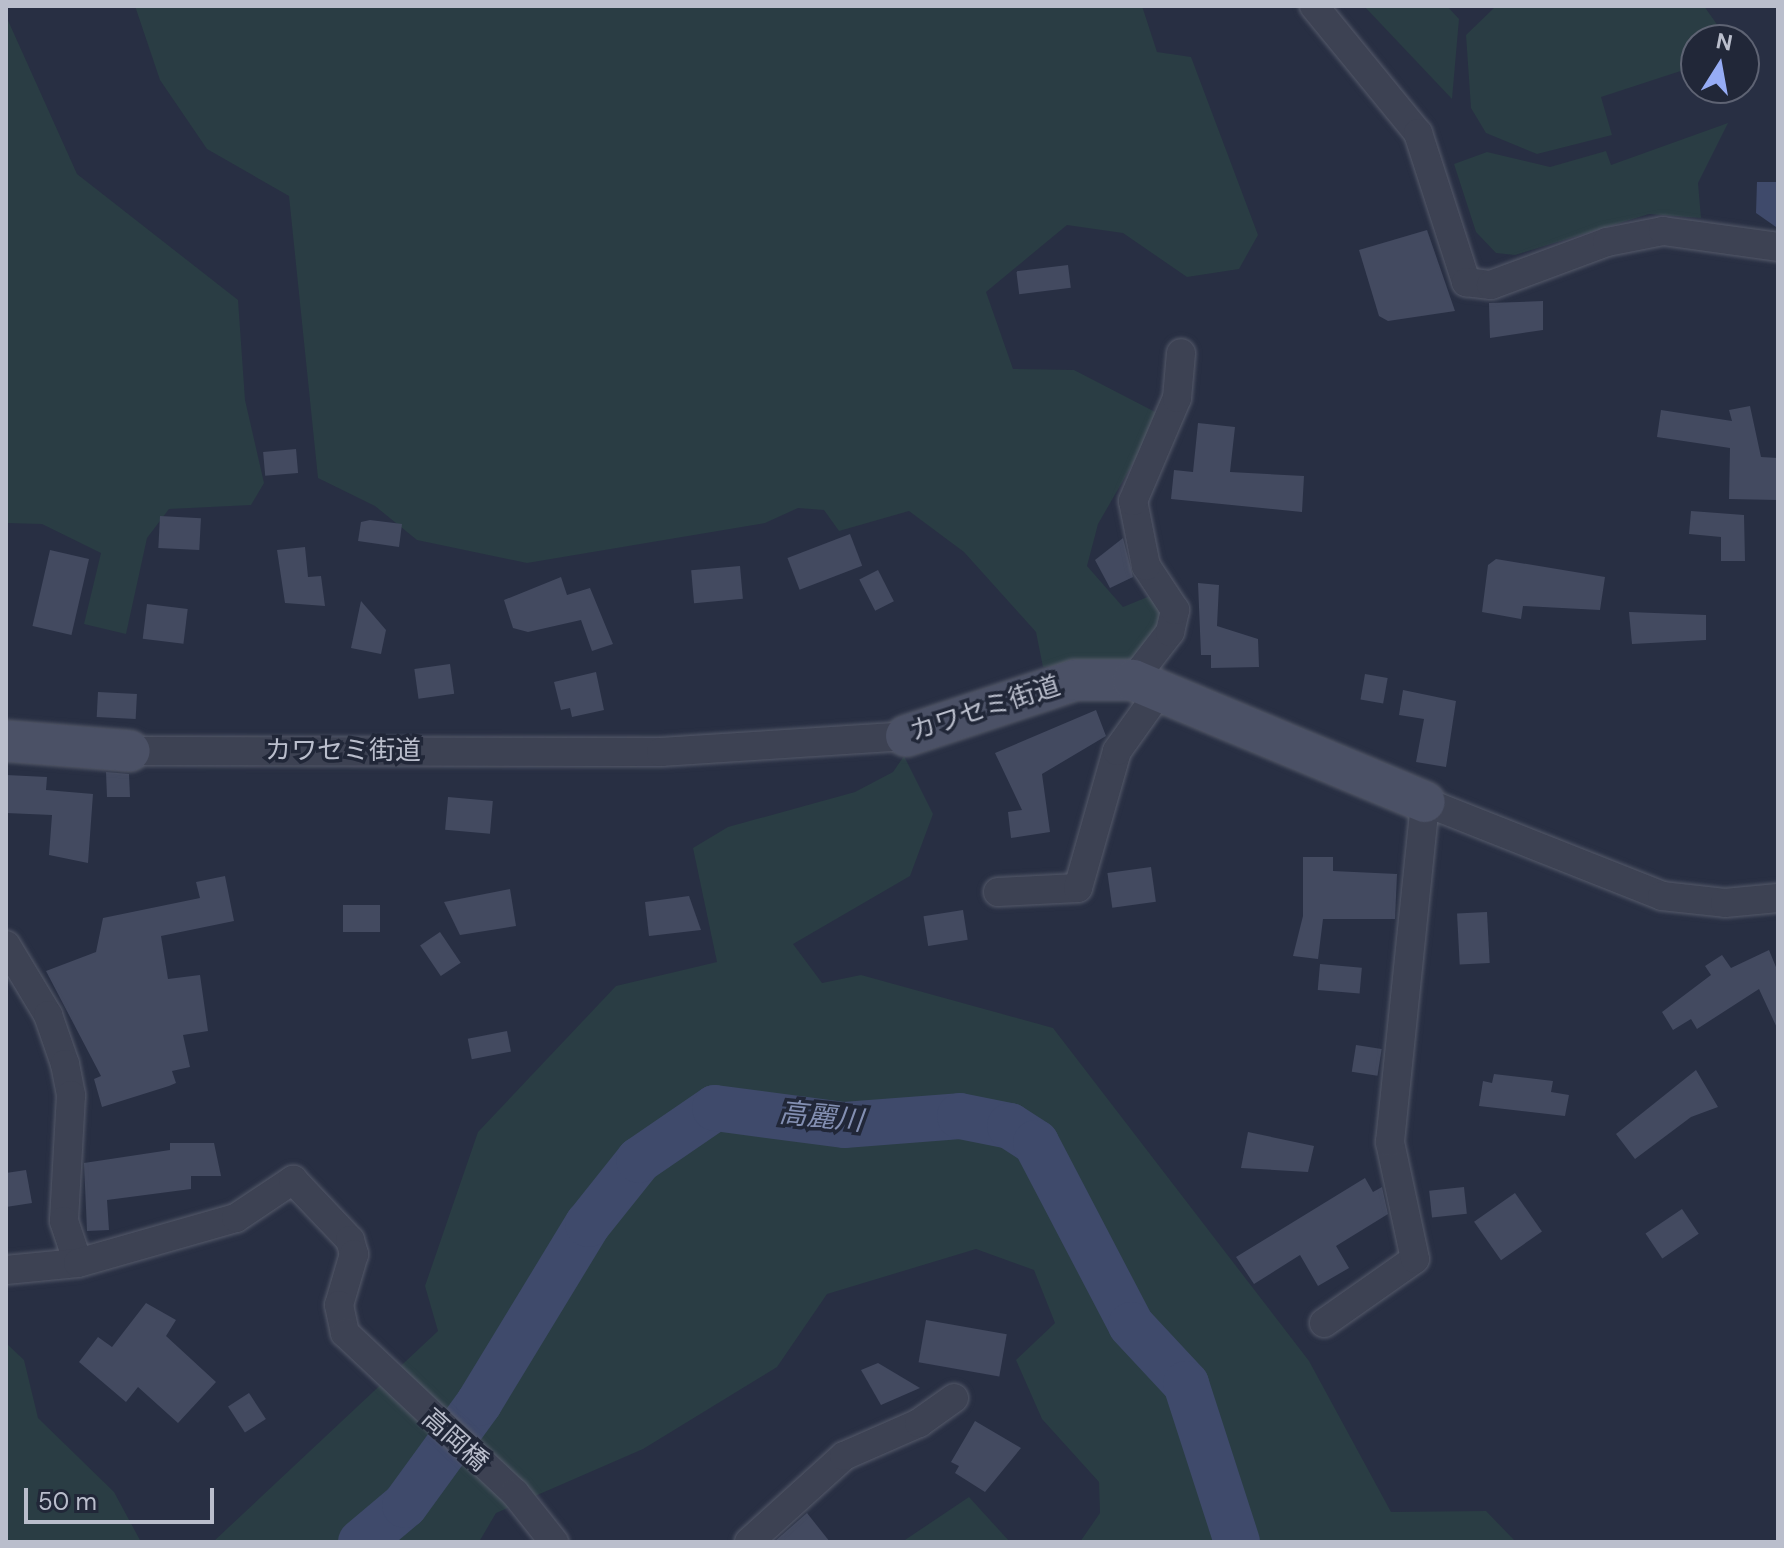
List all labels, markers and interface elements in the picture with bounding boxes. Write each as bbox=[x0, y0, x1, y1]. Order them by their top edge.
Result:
north arrow bbox=[1680, 24, 1760, 104]
text: N bbox=[1714, 26, 1735, 58]
street label: カワセミ街道 bbox=[906, 670, 1064, 748]
street label: カワセミ街道 bbox=[265, 735, 421, 767]
water label: 高麗川 bbox=[777, 1096, 865, 1138]
street label: 高岡橋 bbox=[416, 1402, 494, 1478]
scale bar bbox=[28, 1472, 218, 1522]
text: 50 m bbox=[38, 1486, 97, 1517]

